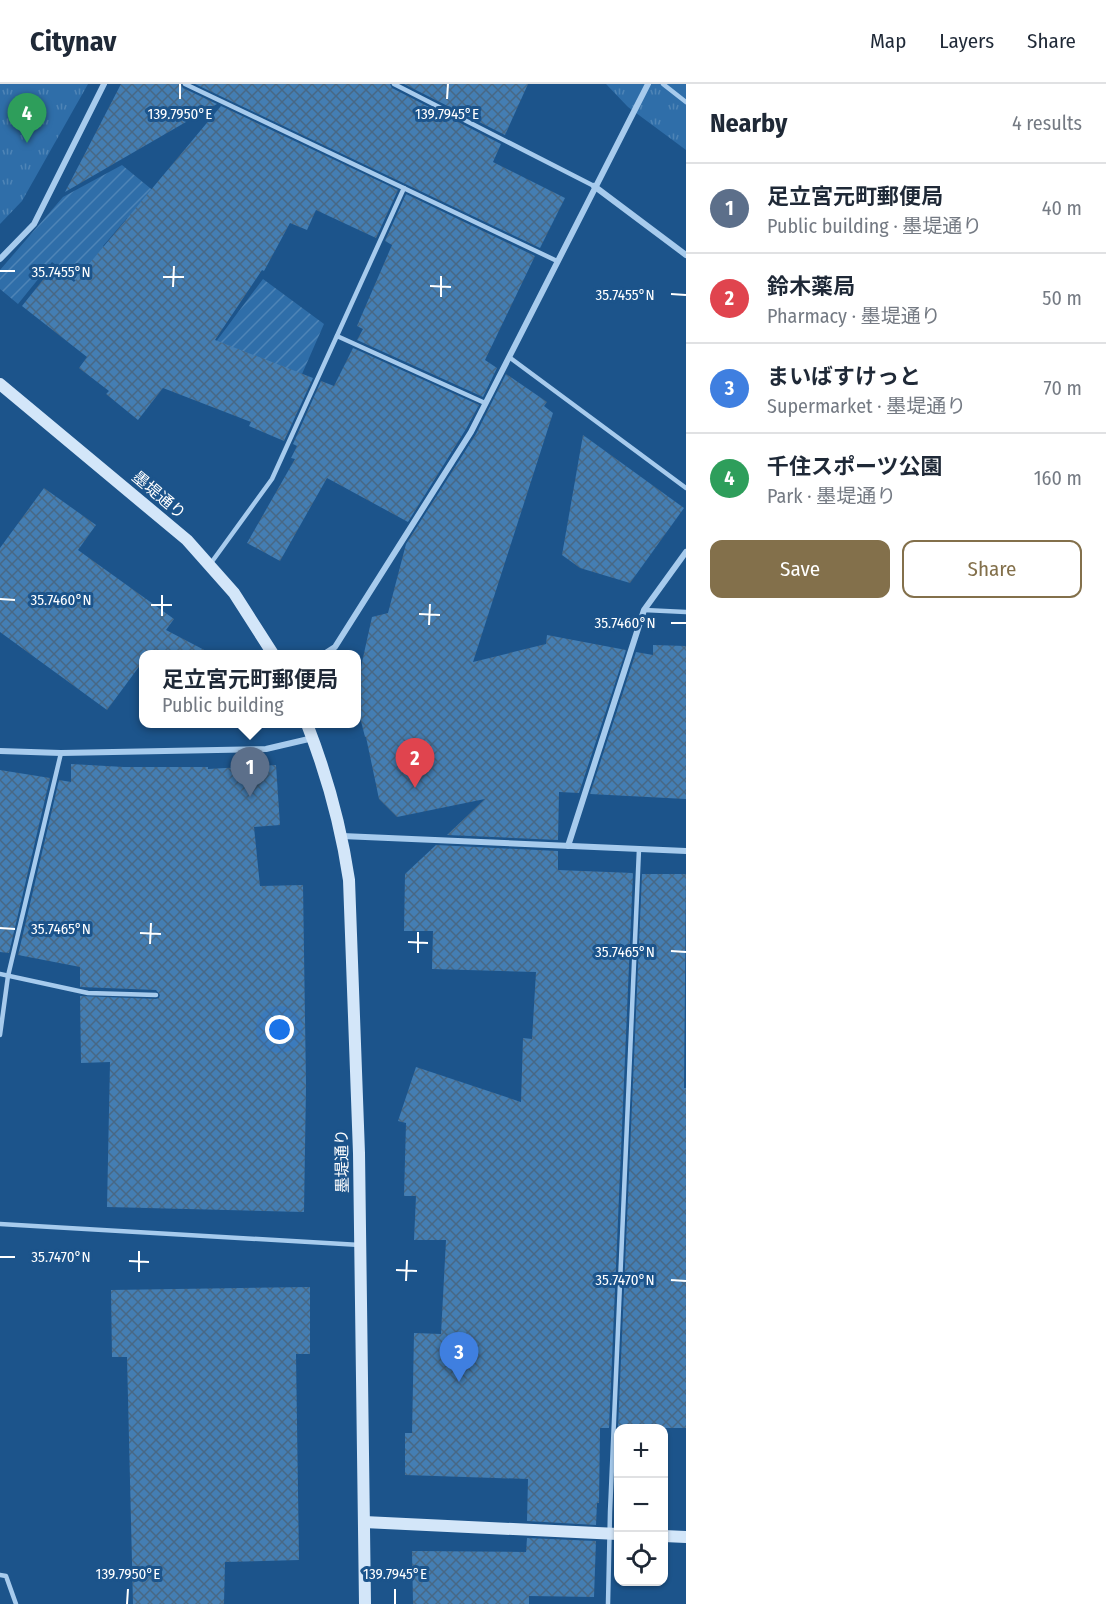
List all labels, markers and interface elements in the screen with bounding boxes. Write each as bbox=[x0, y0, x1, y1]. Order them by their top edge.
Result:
text: Citynav bbox=[30, 25, 116, 58]
text: Map bbox=[870, 28, 906, 54]
text: Layers bbox=[939, 28, 994, 54]
text: Share bbox=[1027, 28, 1076, 54]
pin: 4 bbox=[8, 94, 46, 143]
text: 139.7950°E bbox=[148, 105, 212, 123]
text: 139.7945°E bbox=[415, 105, 479, 123]
text: Nearby bbox=[710, 108, 787, 139]
text: 4 results bbox=[1012, 111, 1082, 135]
text: 足立宮元町郵便局 bbox=[767, 183, 943, 210]
text: 1 bbox=[725, 196, 734, 220]
text: 40 m bbox=[1042, 196, 1082, 220]
text: Public building · 墨堤通り bbox=[767, 214, 982, 238]
text: 35.7455°N bbox=[31, 263, 91, 281]
text: 鈴木薬局 bbox=[767, 273, 855, 300]
text: 35.7455°N bbox=[595, 286, 655, 304]
text: 2 bbox=[725, 286, 734, 310]
text: 50 m bbox=[1042, 286, 1082, 310]
text: Pharmacy · 墨堤通り bbox=[767, 304, 941, 328]
text: まいばすけっと bbox=[767, 363, 921, 390]
text: 3 bbox=[725, 376, 734, 400]
text: 70 m bbox=[1044, 376, 1082, 400]
text: Supermarket · 墨堤通り bbox=[767, 394, 966, 418]
text: 千住スポーツ公園 bbox=[767, 453, 943, 480]
text: 4 bbox=[724, 466, 735, 490]
text: 160 m bbox=[1034, 466, 1082, 490]
street label: 墨堤通り bbox=[128, 467, 190, 523]
text: Park · 墨堤通り bbox=[767, 484, 896, 508]
button: Save bbox=[710, 540, 890, 598]
button: Share bbox=[902, 540, 1082, 598]
text: 35.7460°N bbox=[30, 591, 92, 609]
text: 35.7460°N bbox=[594, 614, 656, 632]
popup bbox=[139, 650, 361, 728]
text: 足立宮元町郵便局 bbox=[162, 666, 338, 693]
text: Public building bbox=[162, 693, 284, 717]
pin: 2 bbox=[396, 738, 434, 788]
pin: 1 bbox=[230, 748, 270, 797]
text: 35.7465°N bbox=[31, 920, 91, 938]
text: 35.7465°N bbox=[595, 943, 655, 961]
your location bbox=[265, 1015, 294, 1044]
street label: 墨堤通り bbox=[332, 1129, 352, 1193]
text: 35.7470°N bbox=[31, 1248, 91, 1266]
text: 35.7470°N bbox=[595, 1271, 655, 1289]
pin: 3 bbox=[440, 1332, 478, 1382]
map controls bbox=[614, 1424, 668, 1586]
button: + bbox=[614, 1424, 668, 1478]
button: − bbox=[614, 1478, 668, 1532]
button: locate bbox=[614, 1532, 668, 1586]
text: 139.7950°E bbox=[96, 1565, 160, 1583]
text: 139.7945°E bbox=[363, 1565, 427, 1583]

